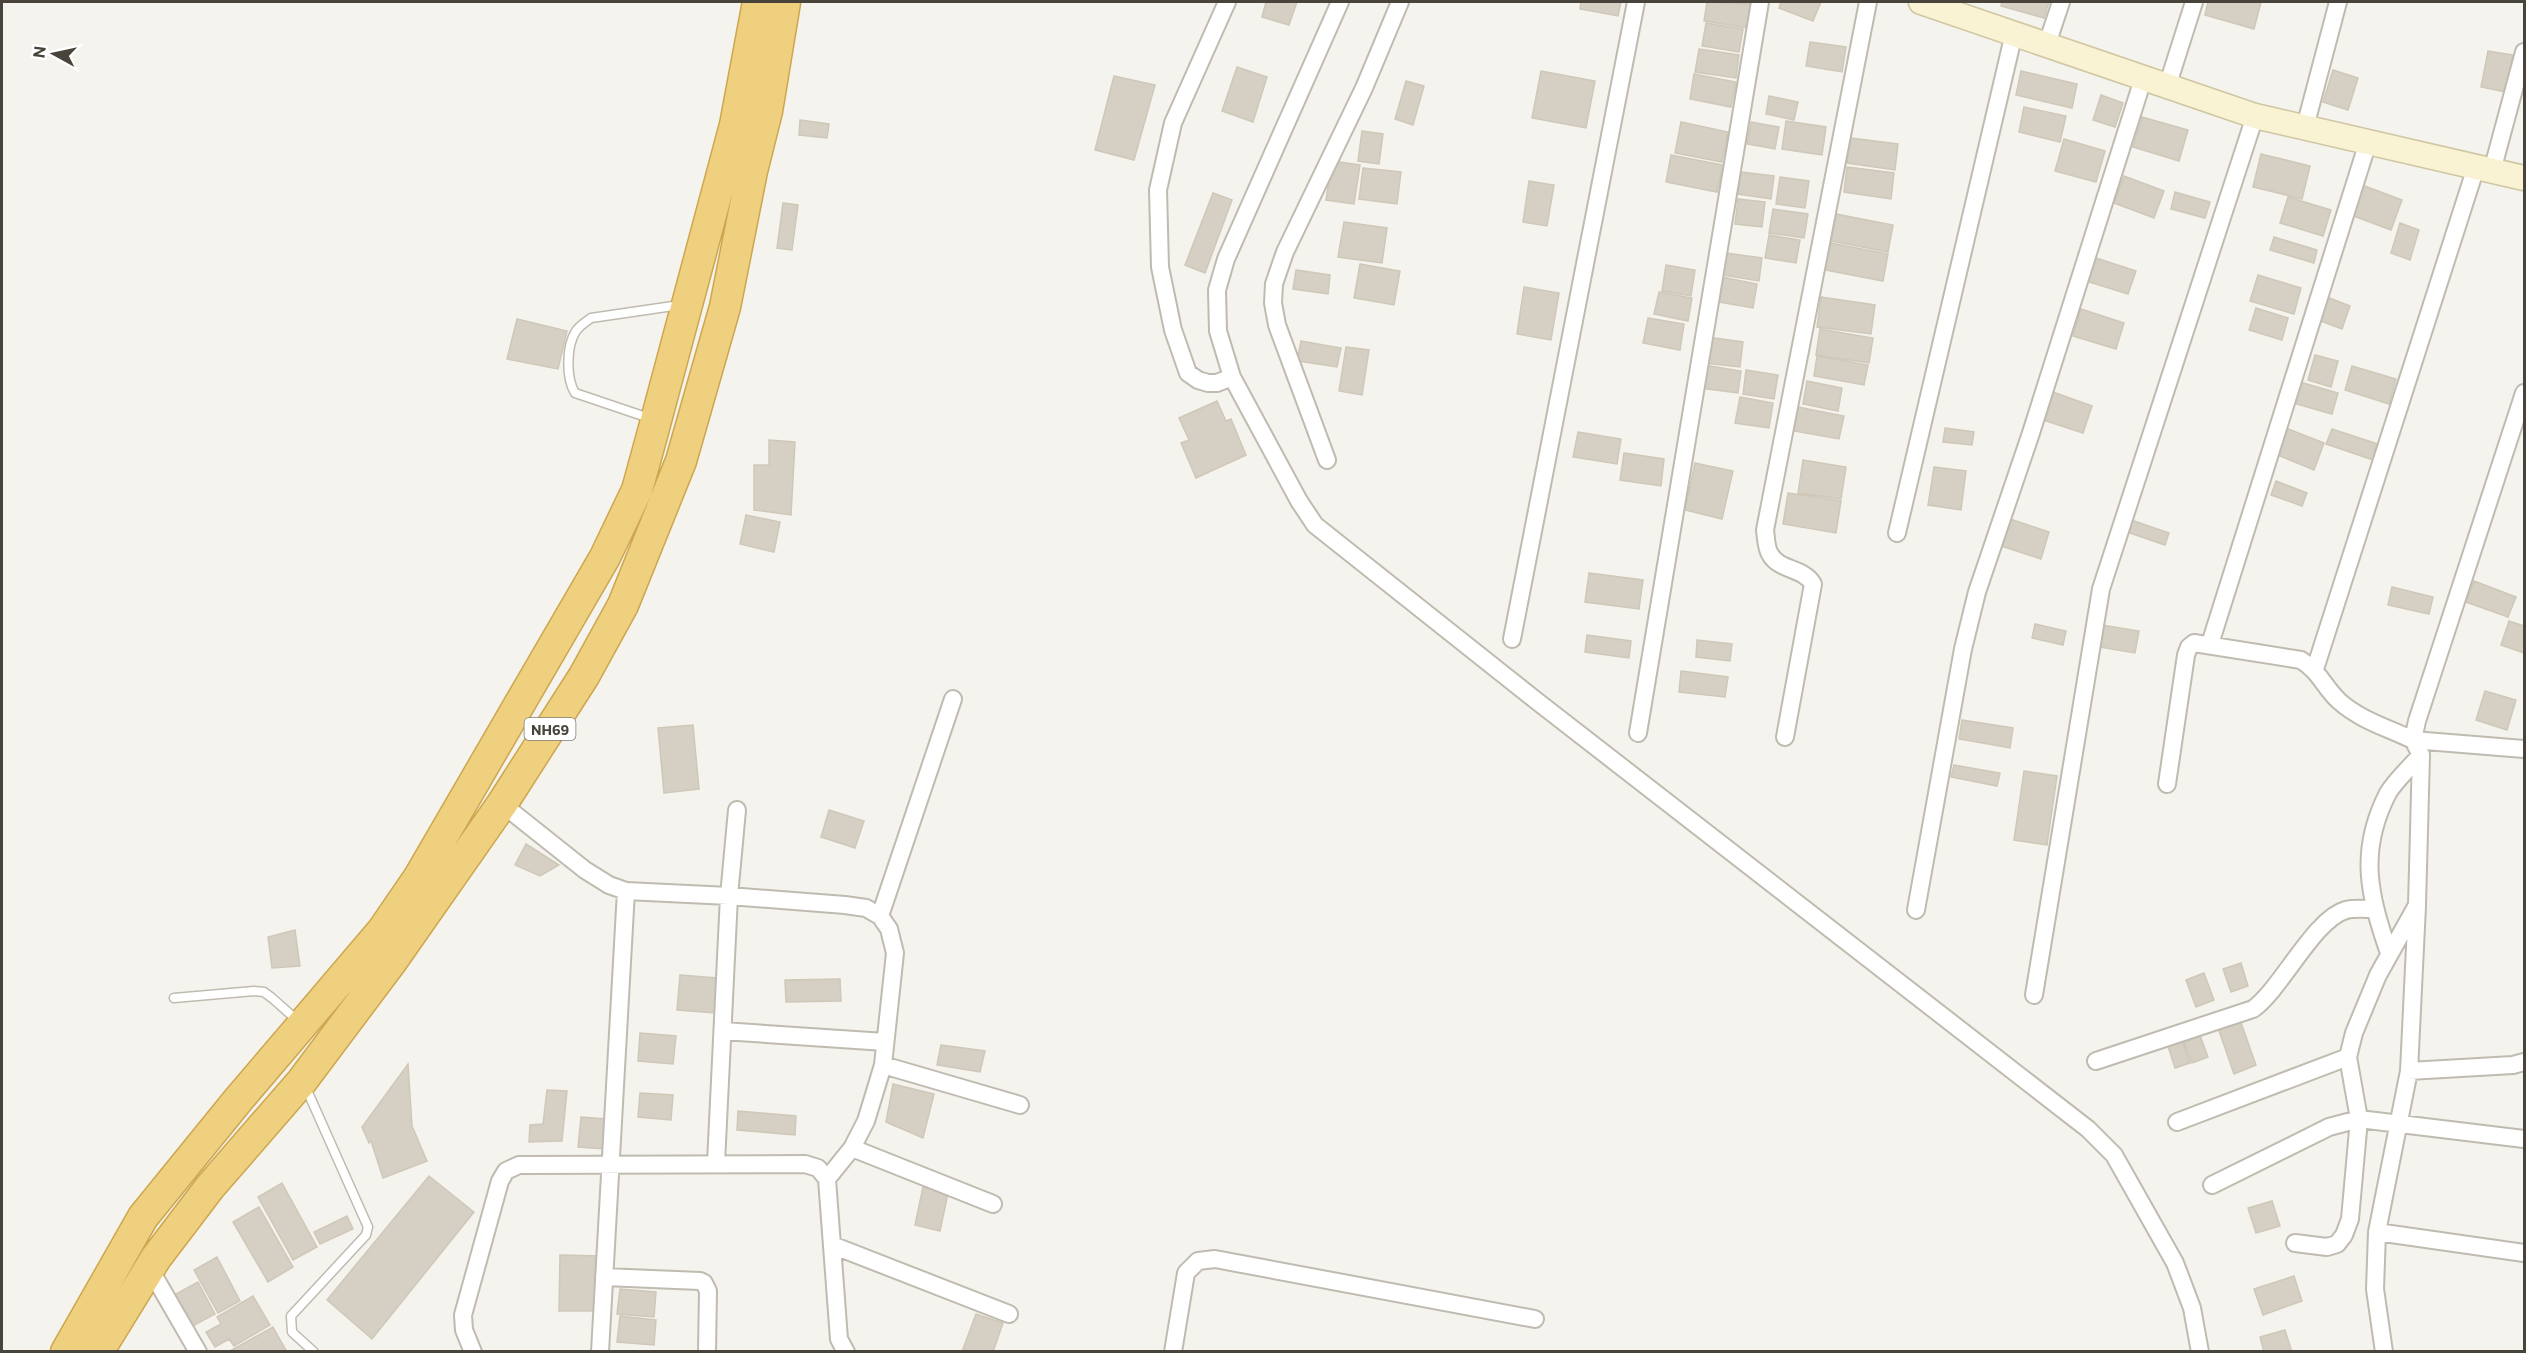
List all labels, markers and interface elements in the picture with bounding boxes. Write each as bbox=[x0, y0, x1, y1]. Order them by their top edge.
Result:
north arrow bbox=[24, 24, 84, 84]
text: N bbox=[28, 45, 49, 59]
road number: NH69 bbox=[524, 718, 576, 740]

